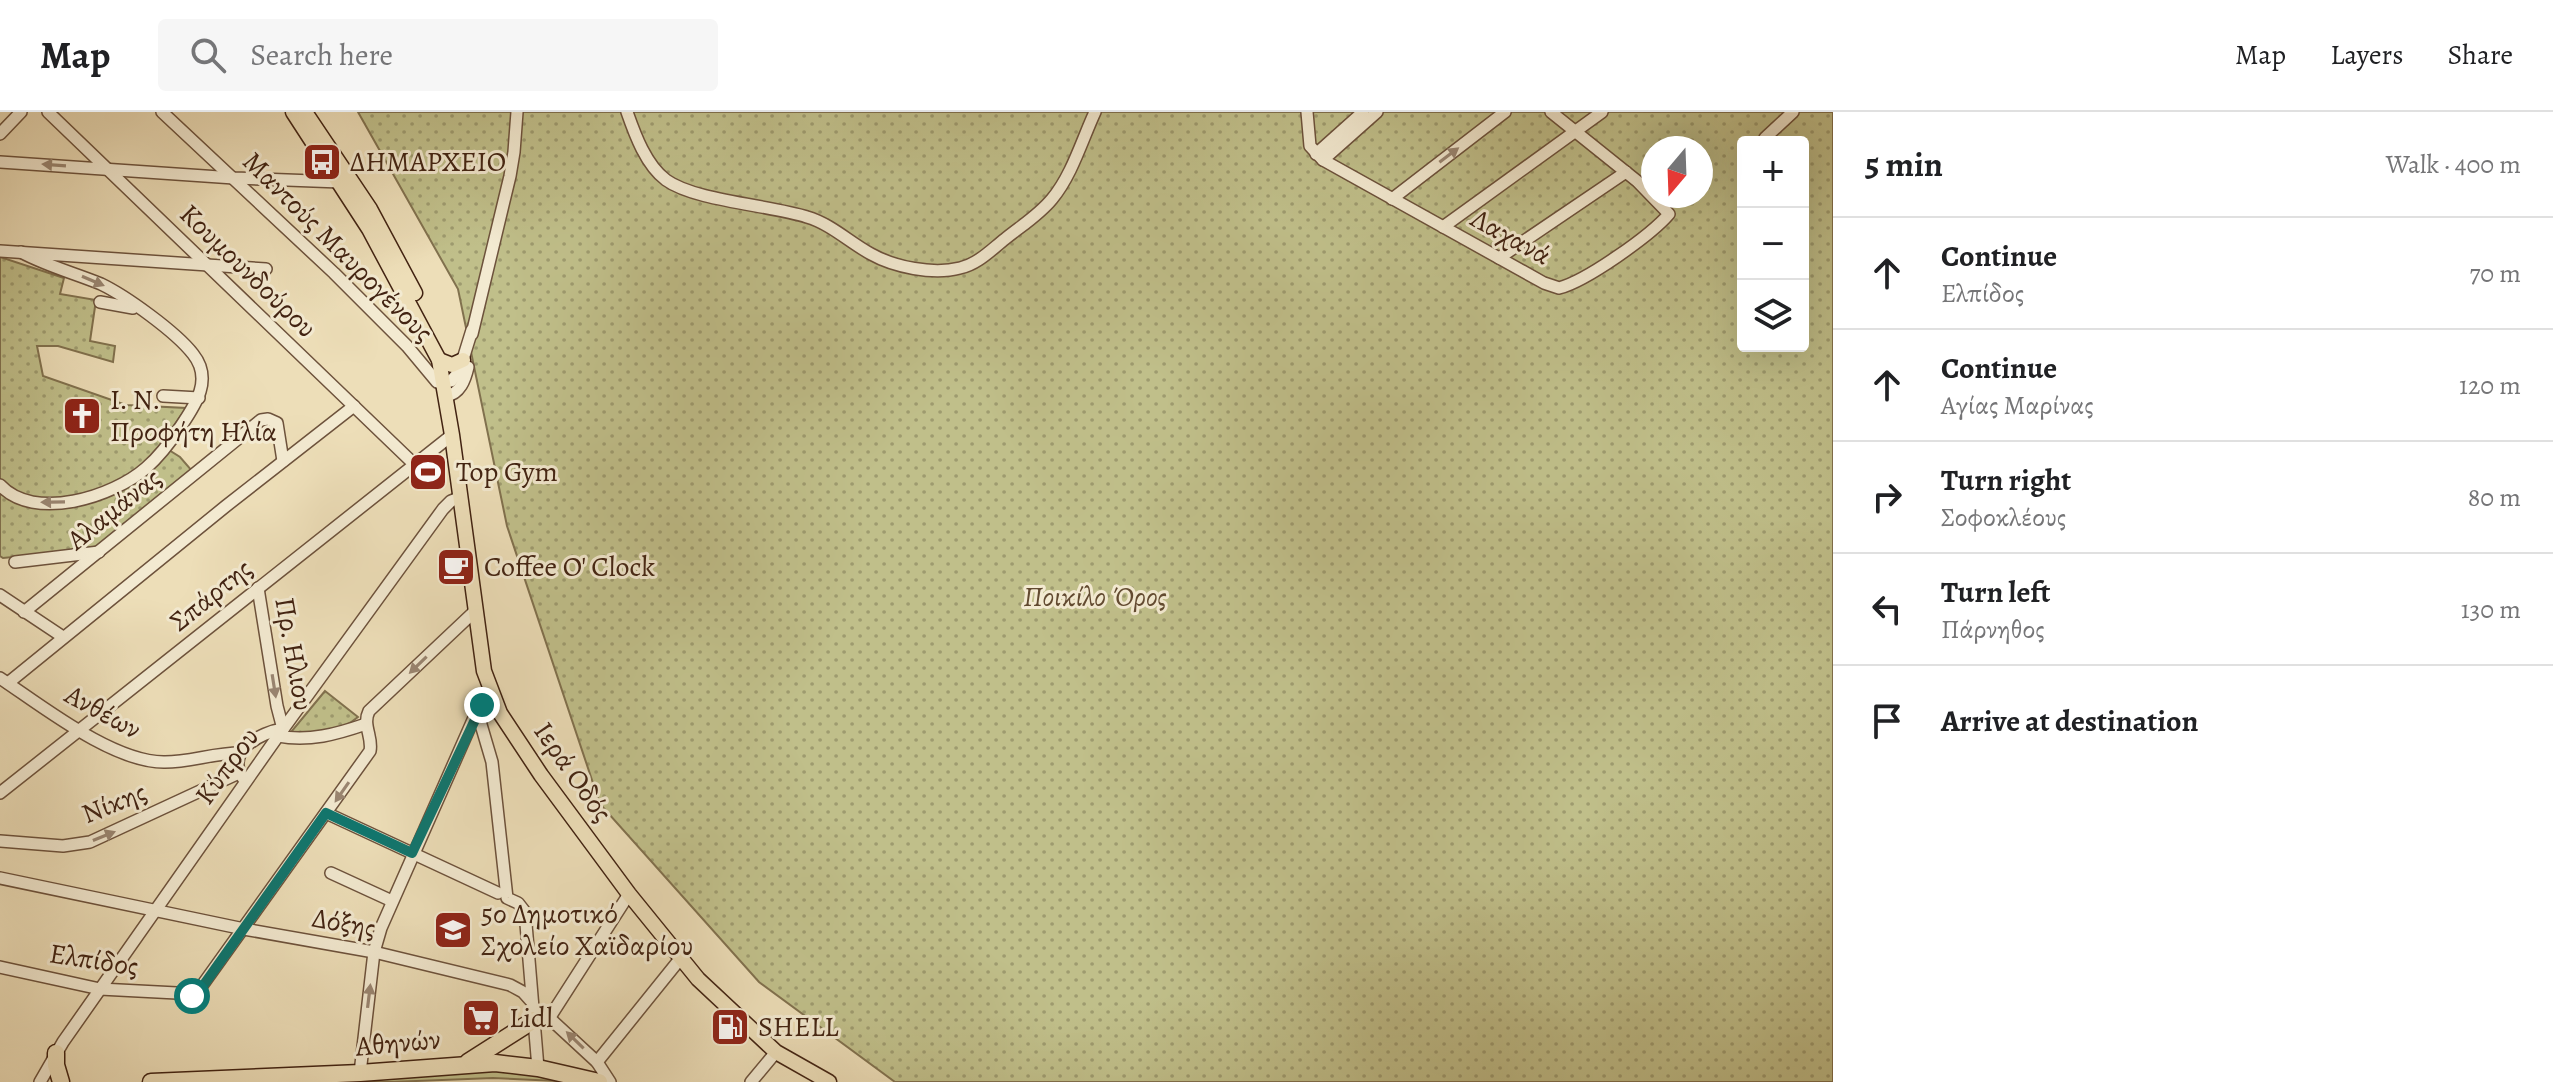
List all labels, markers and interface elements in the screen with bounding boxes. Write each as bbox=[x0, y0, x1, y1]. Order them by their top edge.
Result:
search box bbox=[158, 19, 718, 91]
text: Map bbox=[40, 29, 110, 81]
icon: search bbox=[186, 33, 230, 77]
text: Search here bbox=[250, 35, 393, 75]
text: Map bbox=[2235, 36, 2286, 74]
text: Layers bbox=[2330, 36, 2403, 74]
text: Share bbox=[2447, 36, 2513, 74]
north arrow bbox=[1641, 136, 1713, 208]
map controls bbox=[1737, 136, 1809, 352]
button: + bbox=[1737, 136, 1809, 208]
bus stop icon: ΔΗΜΑΡΧΕΙΟ bbox=[301, 141, 343, 183]
text: 5 min bbox=[1865, 141, 1943, 188]
street label: Μαντούς Μαυρογένους bbox=[234, 143, 442, 351]
place label: ΔΗΜΑΡΧΕΙΟ bbox=[350, 143, 506, 181]
text: Walk · 400 m bbox=[2386, 147, 2521, 182]
one-way arrow bbox=[1438, 148, 1459, 164]
one-way arrow bbox=[41, 158, 66, 171]
street label: Κουμουνδούρου bbox=[171, 196, 325, 346]
street label: Λαχανά bbox=[1463, 199, 1558, 274]
button: − bbox=[1737, 208, 1809, 280]
text: Continue bbox=[1941, 236, 2057, 276]
icon: ahead bbox=[1865, 251, 1909, 295]
text: 70 m bbox=[2469, 256, 2521, 291]
one-way arrow bbox=[81, 275, 105, 288]
text: Ελπίδος bbox=[1941, 276, 2024, 311]
button: layers bbox=[1737, 280, 1809, 352]
text: Continue bbox=[1941, 348, 2057, 388]
icon: ahead bbox=[1865, 363, 1909, 407]
text: 120 m bbox=[2459, 368, 2521, 403]
place label: Ι. Ν. Προφήτη Ηλία bbox=[110, 381, 277, 451]
text: Αγίας Μαρίνας bbox=[1941, 388, 2094, 423]
church icon: Ι. Ν. Προφήτη Ηλία bbox=[61, 395, 103, 437]
sports icon: Top Gym bbox=[407, 451, 449, 493]
place label: Top Gym bbox=[456, 453, 558, 491]
street label: Αλαμάνας bbox=[58, 459, 169, 559]
text: Turn right bbox=[1941, 460, 2071, 500]
icon: right bbox=[1865, 475, 1909, 519]
text: 80 m bbox=[2468, 480, 2521, 515]
one-way arrow bbox=[40, 496, 65, 508]
text: Σοφοκλέους bbox=[1941, 500, 2066, 535]
cafe icon: Coffee O' Clock bbox=[435, 546, 477, 588]
place label: Coffee O' Clock bbox=[484, 548, 655, 586]
street label: Σπάρτης bbox=[162, 550, 260, 640]
text: Turn left bbox=[1941, 572, 2050, 612]
park label: Ποικίλο Όρος bbox=[1023, 578, 1167, 616]
icon: left bbox=[1865, 587, 1909, 631]
text: 130 m bbox=[2461, 592, 2521, 627]
street label: Πρ. Ηλιου bbox=[265, 594, 323, 714]
text: Πάρνηθος bbox=[1941, 612, 2045, 647]
one-way arrow bbox=[409, 655, 428, 673]
one-way arrow bbox=[268, 674, 281, 699]
street label: Ανθέων bbox=[57, 675, 148, 748]
route end bbox=[464, 687, 500, 723]
icon: arrive bbox=[1865, 699, 1909, 743]
text: Arrive at destination bbox=[1941, 701, 2198, 741]
street label: Ιερά Οδός bbox=[525, 714, 621, 830]
street label: Κύπρου bbox=[186, 720, 268, 812]
street label: Νίκης bbox=[76, 773, 152, 833]
one-way arrow bbox=[335, 781, 350, 802]
one-way arrow bbox=[92, 830, 116, 843]
place label: 5ο Δημοτικό Σχολείο Χαϊδαρίου bbox=[481, 895, 693, 965]
street label: Δόξης bbox=[309, 899, 379, 947]
school or university icon: 5ο Δημοτικό Σχολείο Χαϊδαρίου bbox=[432, 909, 474, 951]
street label: Ελπίδος bbox=[47, 934, 141, 986]
route start bbox=[174, 978, 210, 1014]
one-way arrow bbox=[363, 983, 376, 1008]
supermarket icon: Lidl bbox=[460, 997, 502, 1039]
place label: Lidl bbox=[509, 999, 553, 1037]
fuel station icon: SHELL bbox=[709, 1006, 751, 1048]
place label: SHELL bbox=[758, 1008, 839, 1046]
street label: Αθηνών bbox=[353, 1020, 442, 1066]
one-way arrow bbox=[566, 1032, 585, 1050]

